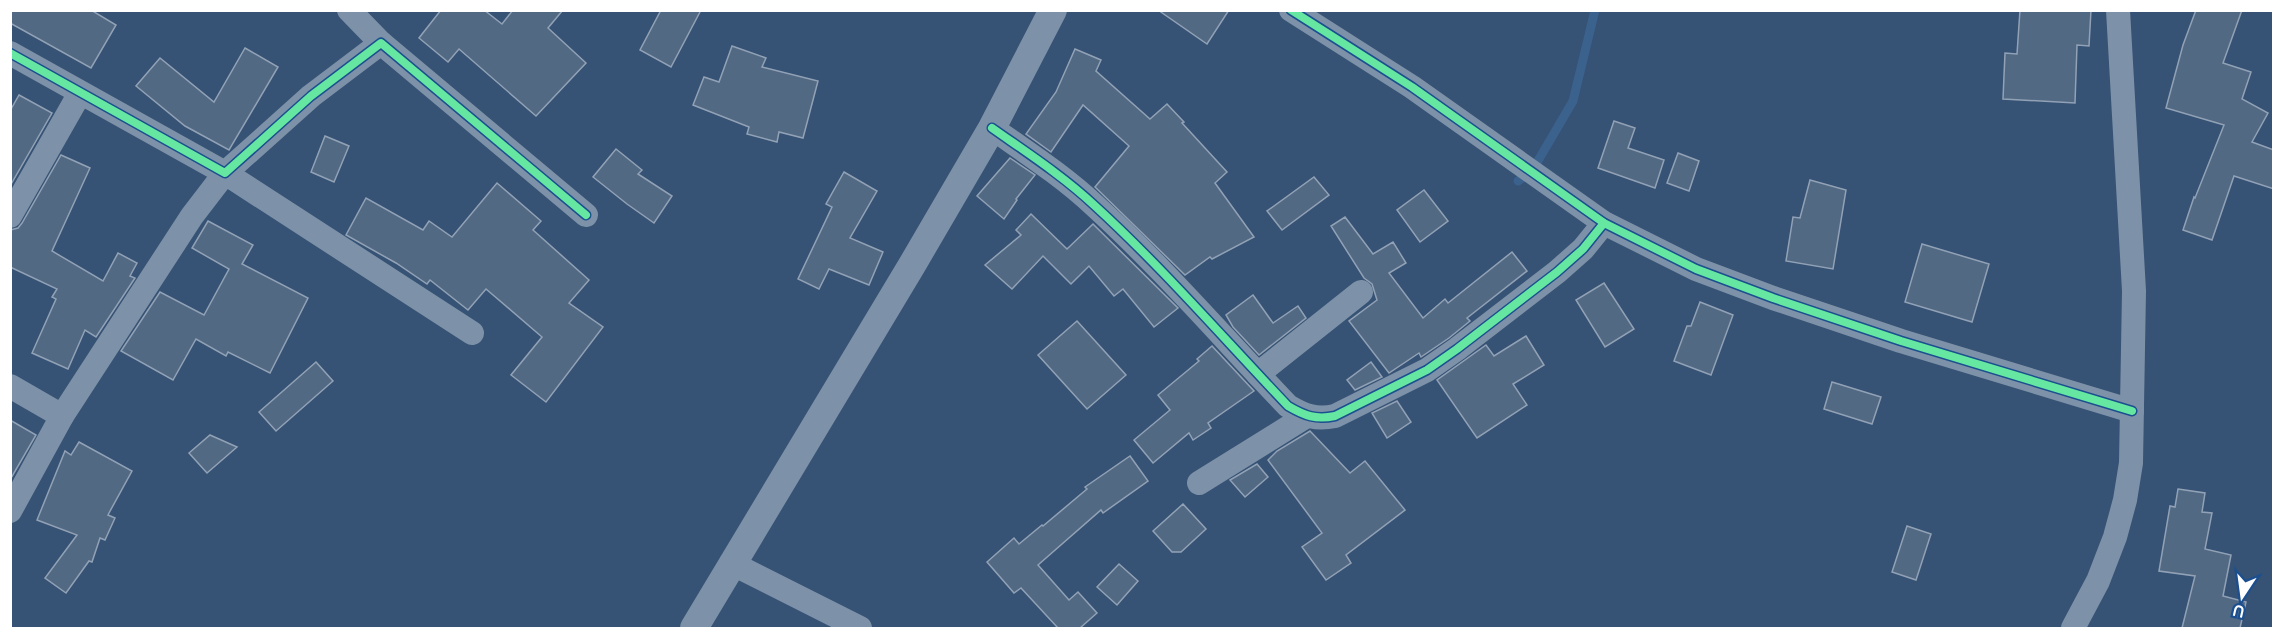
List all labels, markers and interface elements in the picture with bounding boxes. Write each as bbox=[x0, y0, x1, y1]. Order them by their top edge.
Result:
north arrow bbox=[2212, 567, 2272, 627]
text: U bbox=[2231, 601, 2246, 622]

